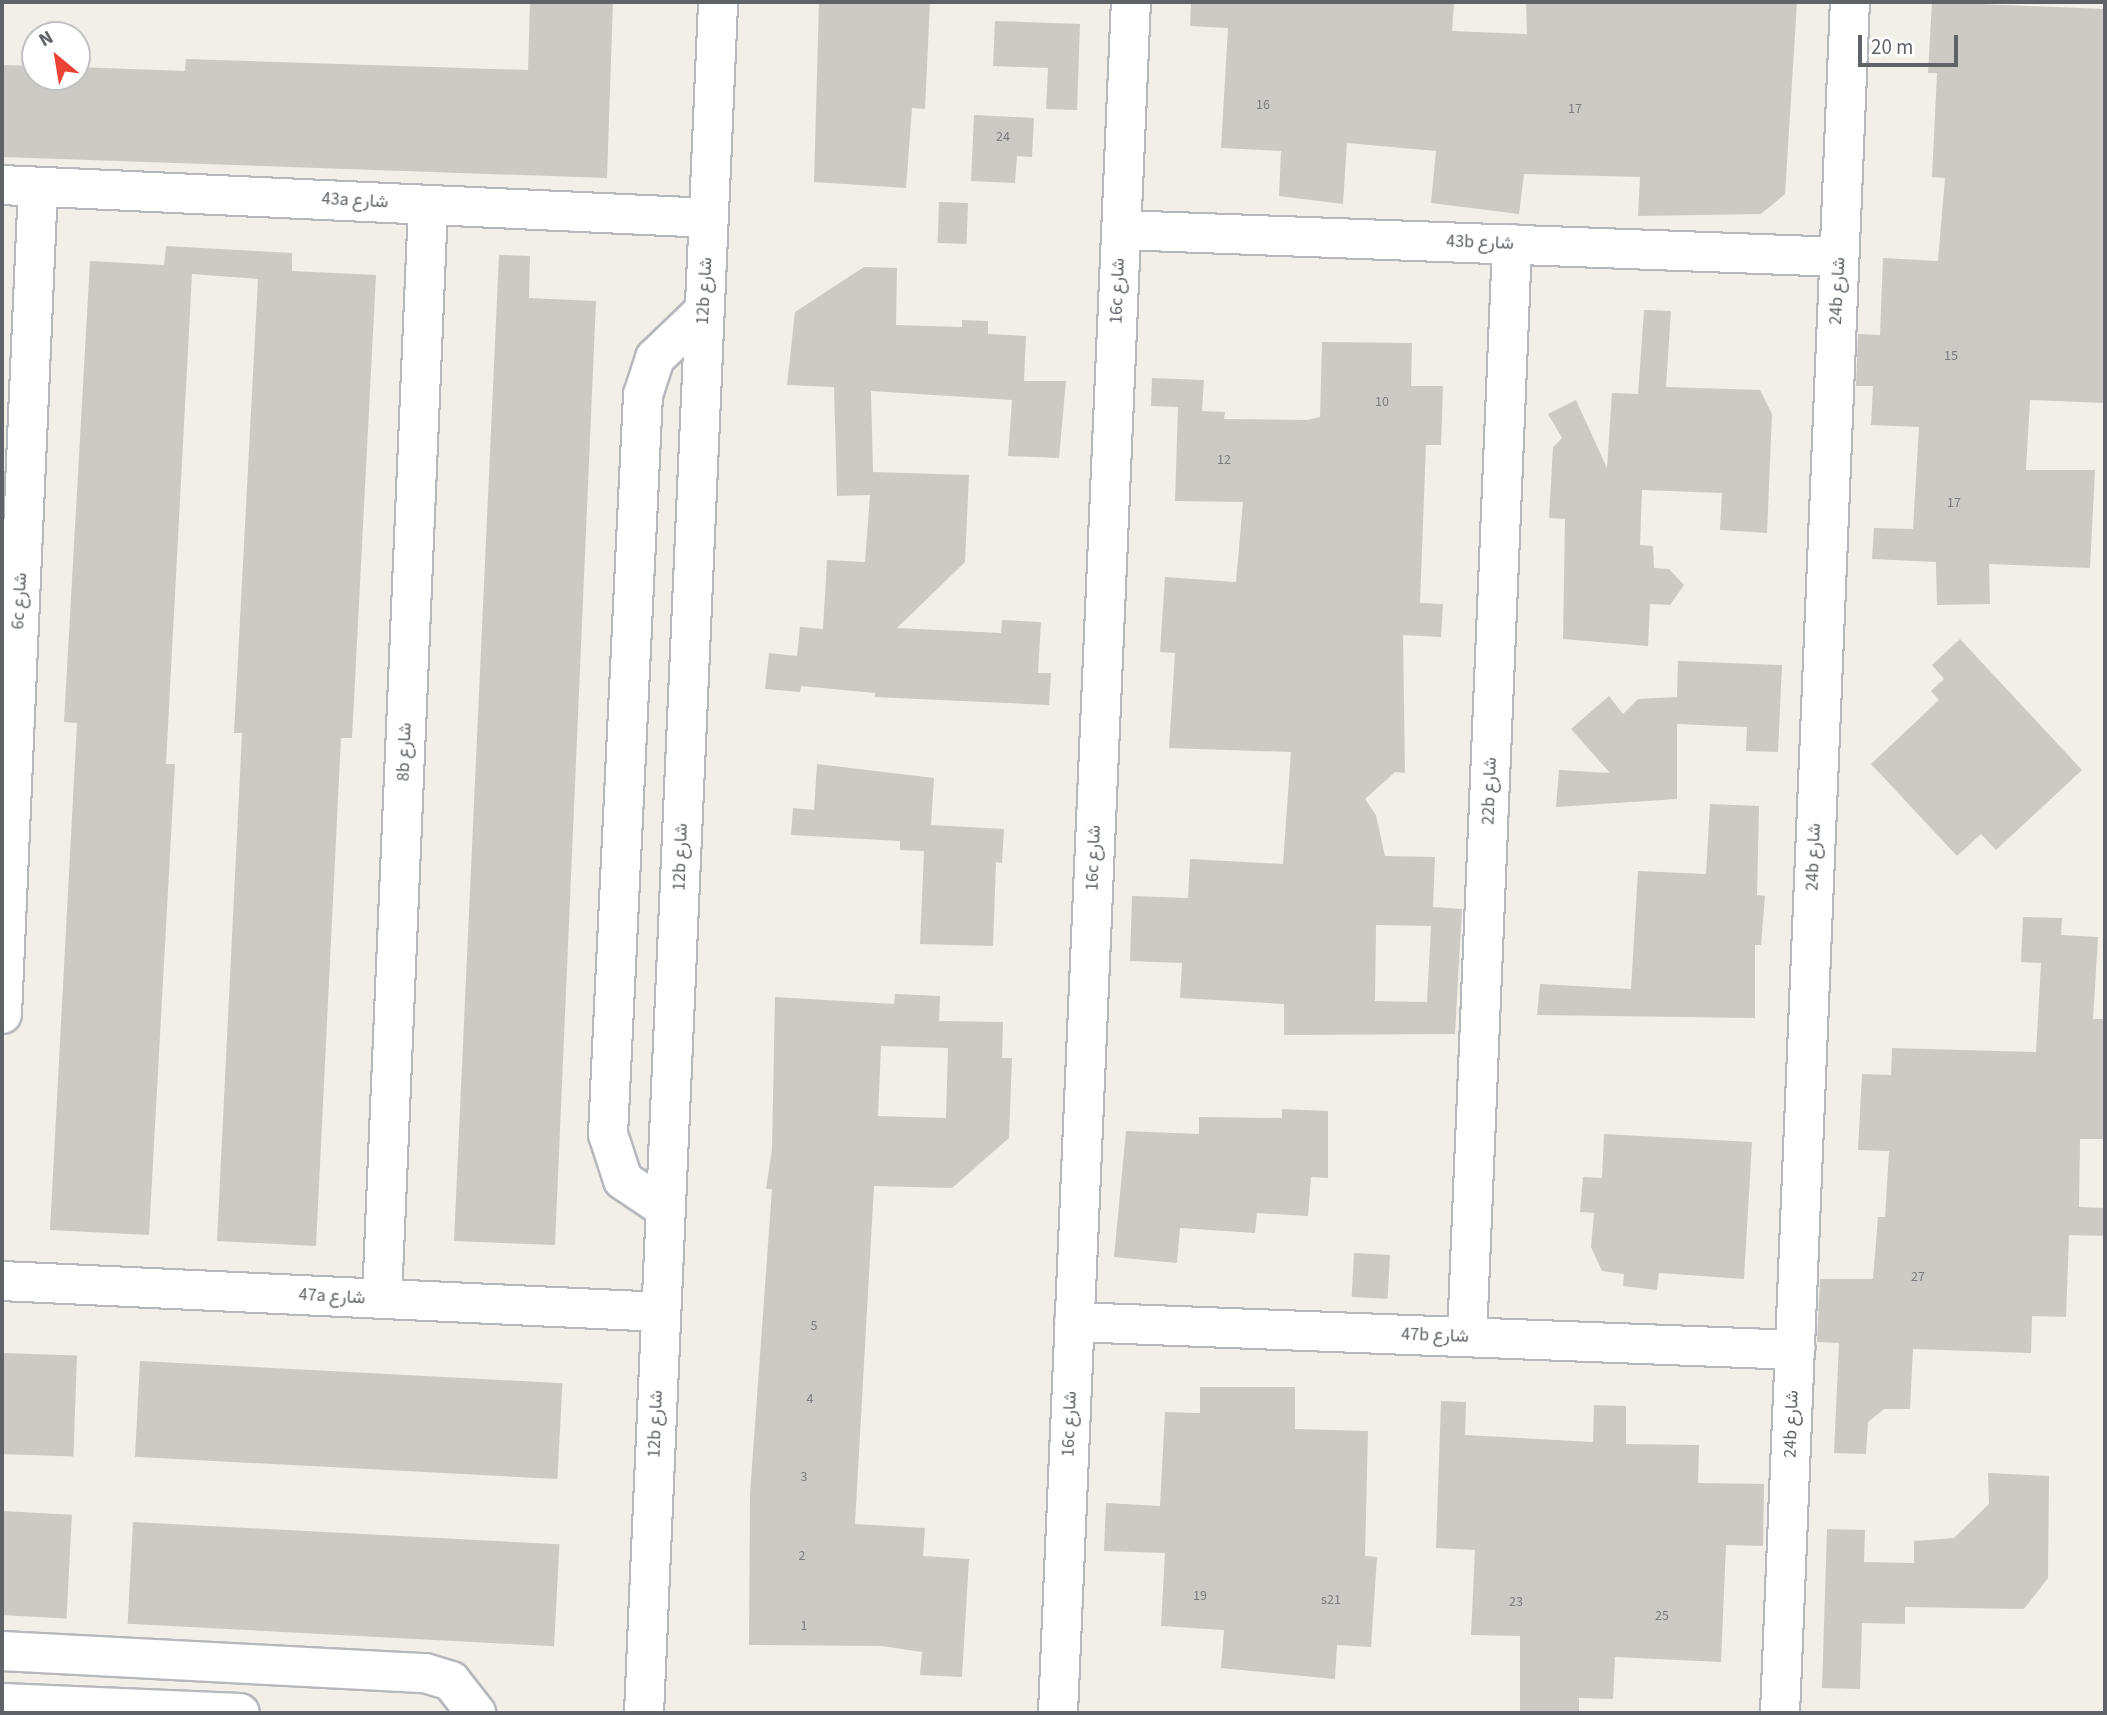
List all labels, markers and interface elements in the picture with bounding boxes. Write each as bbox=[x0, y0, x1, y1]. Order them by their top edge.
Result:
north arrow bbox=[21, 21, 91, 91]
scale bar bbox=[1862, 21, 1962, 65]
text: N bbox=[34, 24, 58, 54]
text: 20 m bbox=[1871, 32, 1913, 62]
house number: 16 bbox=[1256, 97, 1270, 113]
house number: 17 bbox=[1568, 101, 1582, 117]
house number: 24 bbox=[996, 129, 1010, 145]
street label: 43a شارع bbox=[321, 188, 389, 214]
street label: 43b شارع bbox=[1446, 231, 1514, 255]
street label: 12b شارع bbox=[692, 257, 718, 325]
street label: 24b شارع bbox=[1825, 257, 1851, 325]
street label: 16c شارع bbox=[1106, 258, 1130, 324]
house number: 15 bbox=[1944, 348, 1958, 364]
house number: 10 bbox=[1375, 394, 1389, 410]
house number: 12 bbox=[1217, 452, 1231, 468]
house number: 17 bbox=[1947, 495, 1961, 511]
street label: 6c شارع bbox=[8, 572, 32, 630]
street label: 8b شارع bbox=[393, 722, 417, 782]
street label: 22b شارع bbox=[1478, 757, 1502, 825]
street label: 12b شارع bbox=[669, 823, 693, 891]
street label: 24b شارع bbox=[1802, 823, 1826, 891]
street label: 16c شارع bbox=[1082, 825, 1106, 891]
house number: 27 bbox=[1911, 1269, 1925, 1285]
street label: 47a شارع bbox=[298, 1284, 366, 1310]
house number: 5 bbox=[811, 1318, 817, 1334]
street label: 47b شارع bbox=[1401, 1324, 1469, 1348]
street label: 12b شارع bbox=[644, 1390, 668, 1458]
street label: 24b شارع bbox=[1780, 1390, 1804, 1458]
house number: 4 bbox=[807, 1391, 813, 1407]
street label: 16c شارع bbox=[1058, 1391, 1082, 1457]
house number: 3 bbox=[801, 1469, 807, 1485]
house number: 2 bbox=[799, 1548, 805, 1564]
house number: 19 bbox=[1193, 1588, 1207, 1604]
house number: s21 bbox=[1321, 1592, 1341, 1608]
house number: 23 bbox=[1509, 1594, 1523, 1610]
house number: 25 bbox=[1655, 1608, 1669, 1624]
house number: 1 bbox=[801, 1618, 807, 1634]

